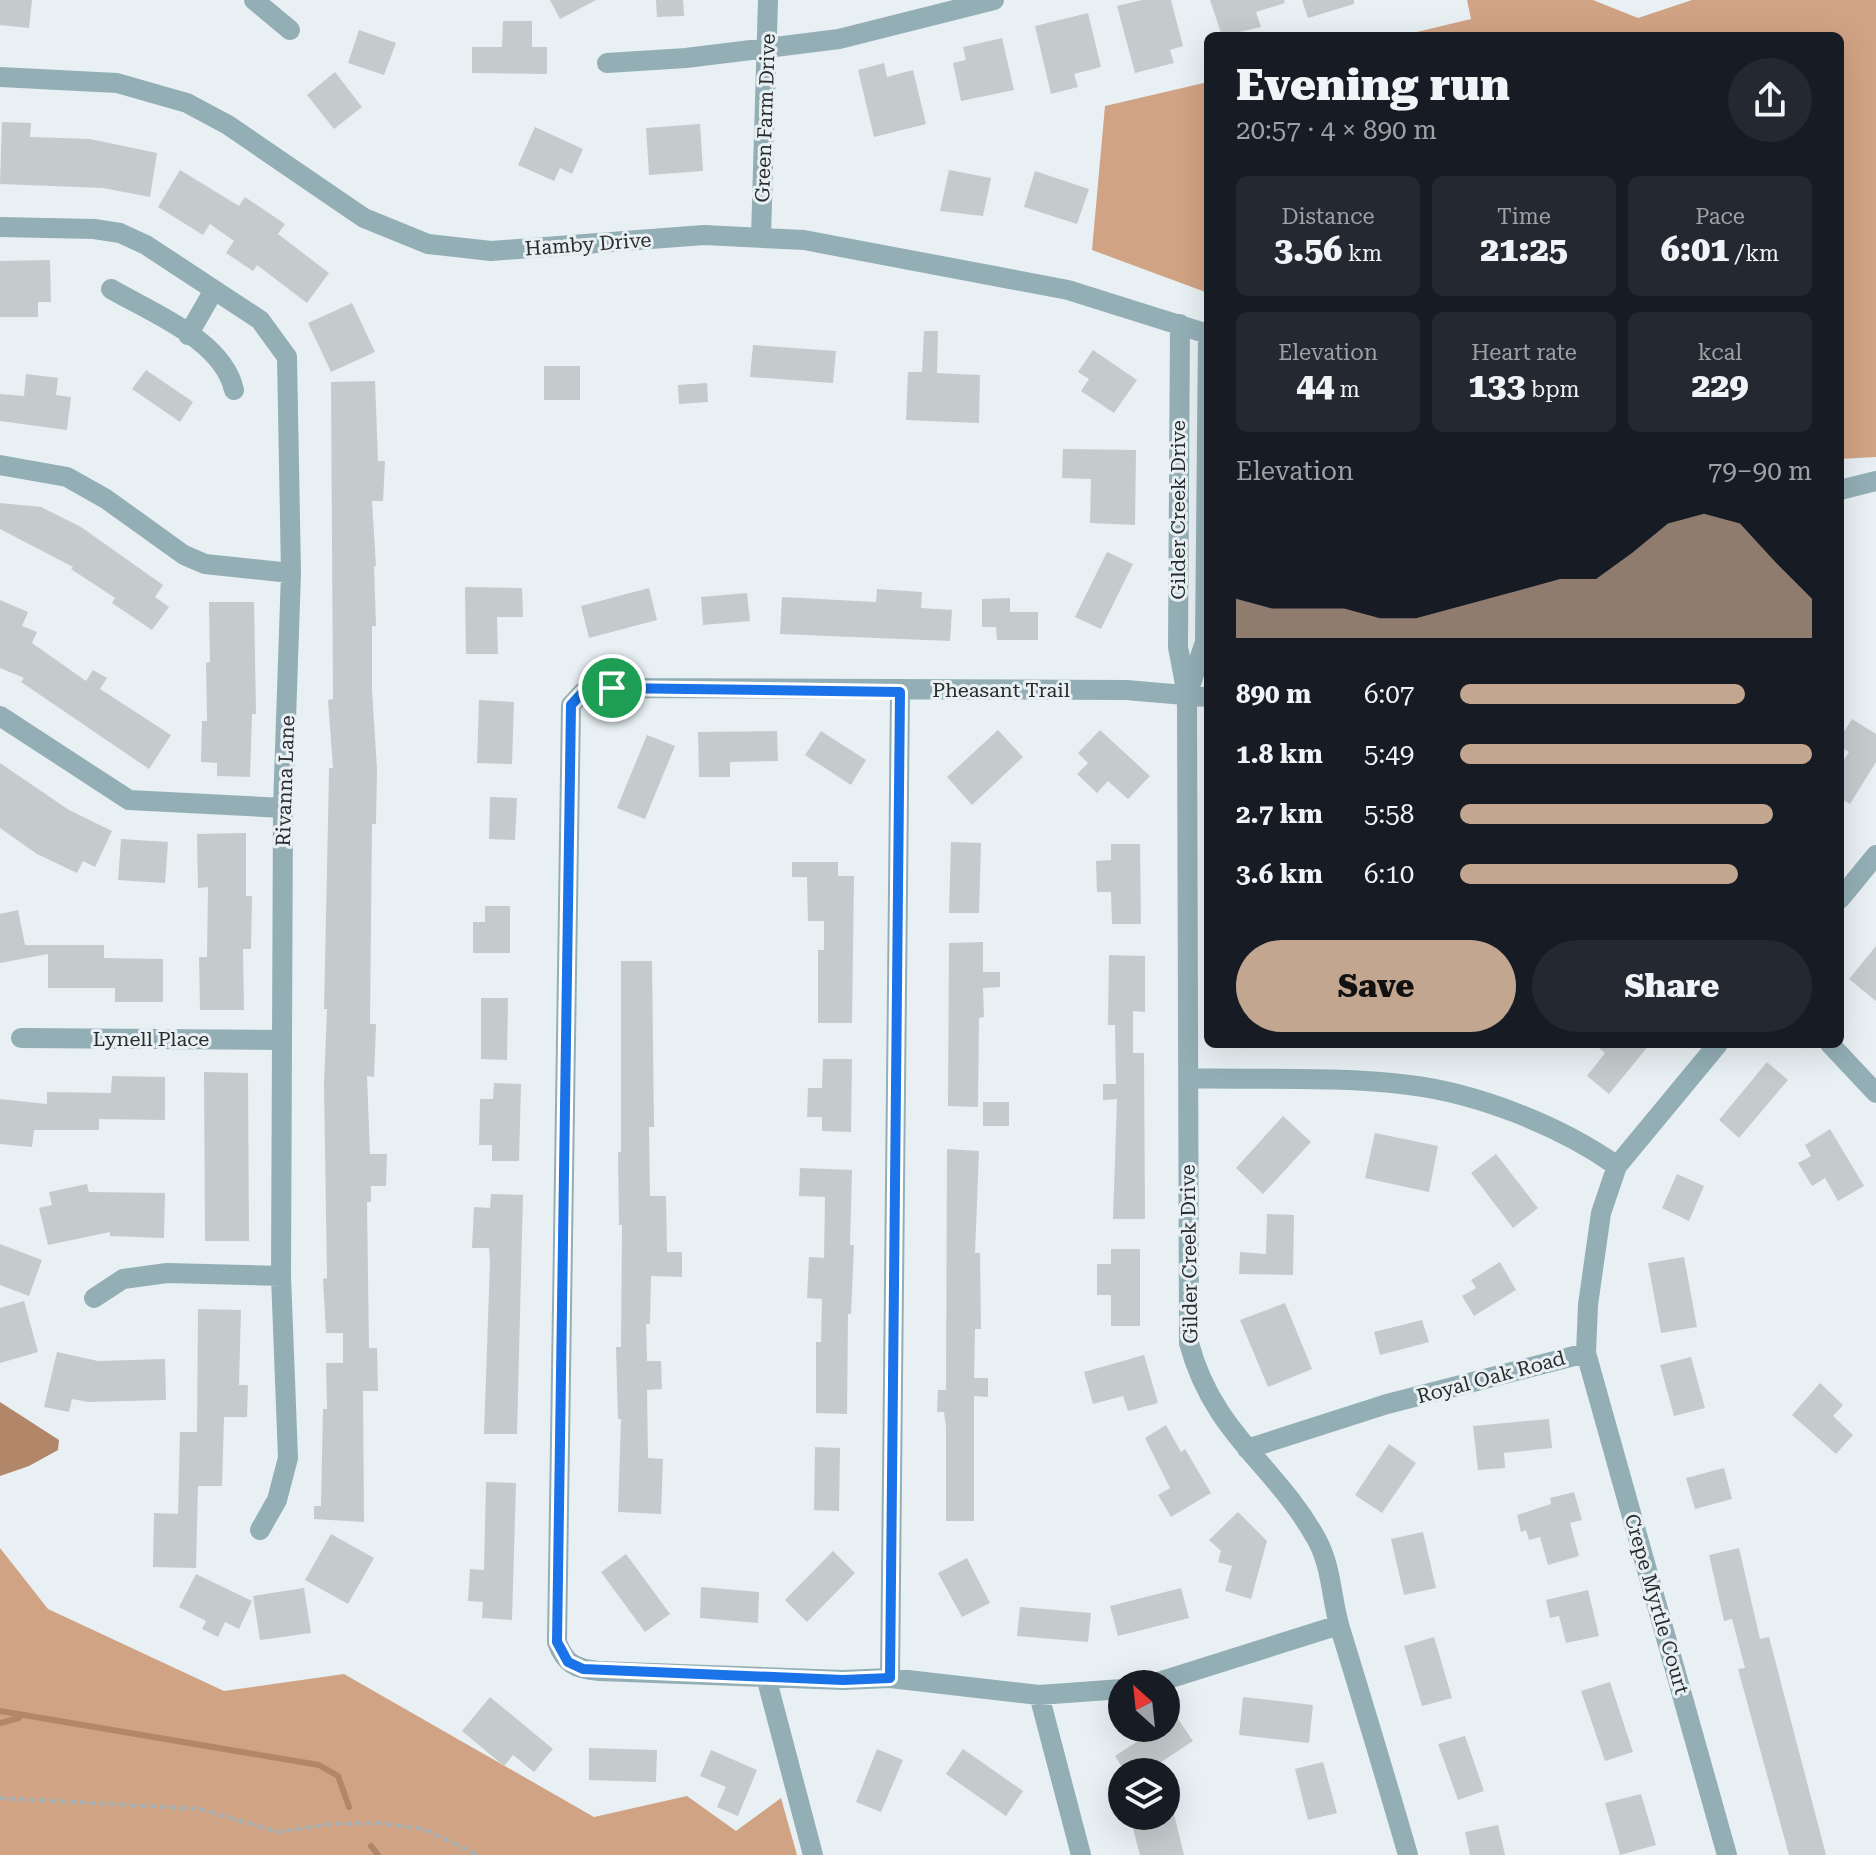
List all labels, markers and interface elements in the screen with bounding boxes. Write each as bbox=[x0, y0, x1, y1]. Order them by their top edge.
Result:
street label: Green Farm Drive bbox=[750, 33, 780, 203]
button: share bbox=[1728, 58, 1812, 142]
text: Evening run bbox=[1236, 59, 1510, 111]
text: 20:57 · 4 × 890 m bbox=[1236, 115, 1437, 145]
text: Distance bbox=[1281, 204, 1375, 229]
text: Time bbox=[1497, 204, 1551, 229]
text: Pace bbox=[1695, 204, 1745, 229]
street label: Hamby Drive bbox=[524, 228, 652, 260]
text: 3.56 bbox=[1274, 229, 1342, 269]
text: 21:25 bbox=[1480, 229, 1568, 269]
text: 6:01 bbox=[1661, 229, 1729, 269]
text: km bbox=[1342, 241, 1382, 266]
text: /km bbox=[1729, 241, 1779, 266]
text: Elevation bbox=[1278, 340, 1378, 365]
text: Heart rate bbox=[1471, 340, 1577, 365]
text: kcal bbox=[1698, 340, 1742, 365]
text: 44 bbox=[1296, 365, 1334, 405]
text: 133 bbox=[1468, 365, 1525, 405]
text: 229 bbox=[1691, 365, 1749, 405]
text: m bbox=[1334, 377, 1360, 402]
text: bpm bbox=[1525, 377, 1580, 402]
street label: Gilder Creek Drive bbox=[1166, 420, 1190, 600]
text: Elevation bbox=[1236, 456, 1354, 486]
text: 79–90 m bbox=[1708, 456, 1812, 486]
pin bbox=[578, 654, 646, 722]
icon: arrive bbox=[590, 666, 634, 710]
street label: Pheasant Trail bbox=[932, 678, 1070, 702]
text: 890 m bbox=[1236, 679, 1311, 709]
text: 6:07 bbox=[1364, 679, 1414, 709]
street label: Rivanna Lane bbox=[271, 715, 299, 847]
text: 1.8 km bbox=[1236, 739, 1323, 769]
text: 5:49 bbox=[1364, 739, 1414, 769]
text: 2.7 km bbox=[1236, 799, 1323, 829]
text: 5:58 bbox=[1364, 799, 1414, 829]
text: 3.6 km bbox=[1236, 859, 1323, 889]
text: 6:10 bbox=[1364, 859, 1414, 889]
button: Save bbox=[1236, 940, 1516, 1032]
button: Share bbox=[1532, 940, 1812, 1032]
street label: Lynell Place bbox=[93, 1027, 209, 1051]
street label: Gilder Creek Drive bbox=[1175, 1164, 1203, 1344]
street label: Royal Oak Road bbox=[1414, 1346, 1568, 1408]
street label: Crepe Myrtle Court bbox=[1620, 1511, 1694, 1698]
north arrow bbox=[1108, 1670, 1180, 1742]
map controls bbox=[1108, 1670, 1180, 1830]
button: layers bbox=[1108, 1758, 1180, 1830]

